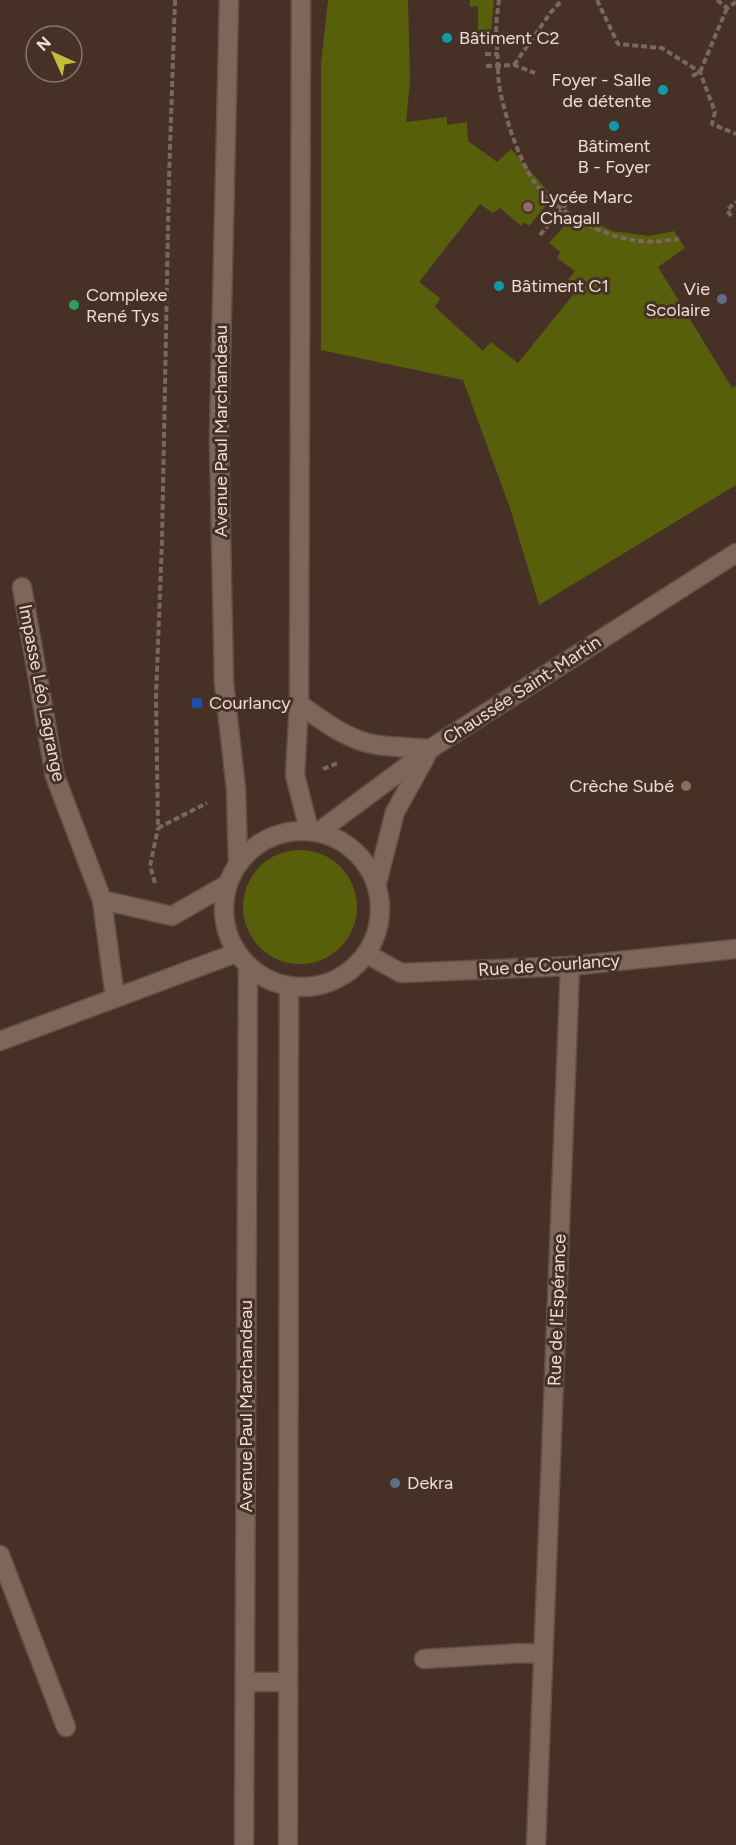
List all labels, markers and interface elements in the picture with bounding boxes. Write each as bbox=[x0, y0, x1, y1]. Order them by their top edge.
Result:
north arrow bbox=[24, 24, 84, 84]
place label: Bâtiment C2 bbox=[459, 27, 560, 49]
marker: Bâtiment C2 bbox=[440, 31, 454, 45]
text: N bbox=[33, 33, 55, 55]
place label: Foyer - Salle de détente bbox=[552, 69, 651, 112]
marker: Foyer - Salle de détente bbox=[656, 83, 670, 97]
marker: Bâtiment B - Foyer bbox=[607, 119, 621, 133]
place label: Bâtiment B - Foyer bbox=[577, 135, 651, 178]
place label: Lycée Marc Chagall bbox=[540, 186, 633, 229]
marker: Lycée Marc Chagall bbox=[521, 200, 535, 214]
place label: Bâtiment C1 bbox=[511, 275, 609, 297]
place label: Vie Scolaire bbox=[646, 278, 710, 321]
marker: Bâtiment C1 bbox=[492, 279, 506, 293]
place label: Complexe René Tys bbox=[86, 284, 168, 327]
marker: Vie Scolaire bbox=[715, 292, 729, 306]
marker: Complexe René Tys bbox=[67, 298, 81, 312]
street label: Avenue Paul Marchandeau bbox=[210, 325, 232, 537]
street label: Impasse Léo Lagrange bbox=[14, 603, 70, 784]
street label: Chaussée Saint-Martin bbox=[439, 631, 605, 749]
place label: Courlancy bbox=[209, 692, 291, 714]
marker: Courlancy bbox=[190, 696, 204, 710]
place label: Crèche Subé bbox=[570, 775, 674, 797]
marker: Crèche Subé bbox=[679, 779, 693, 793]
street label: Rue de Courlancy bbox=[477, 949, 621, 981]
street label: Rue de l'Espérance bbox=[543, 1233, 571, 1387]
street label: Avenue Paul Marchandeau bbox=[235, 1300, 257, 1512]
place label: Dekra bbox=[407, 1472, 453, 1494]
marker: Dekra bbox=[388, 1476, 402, 1490]

